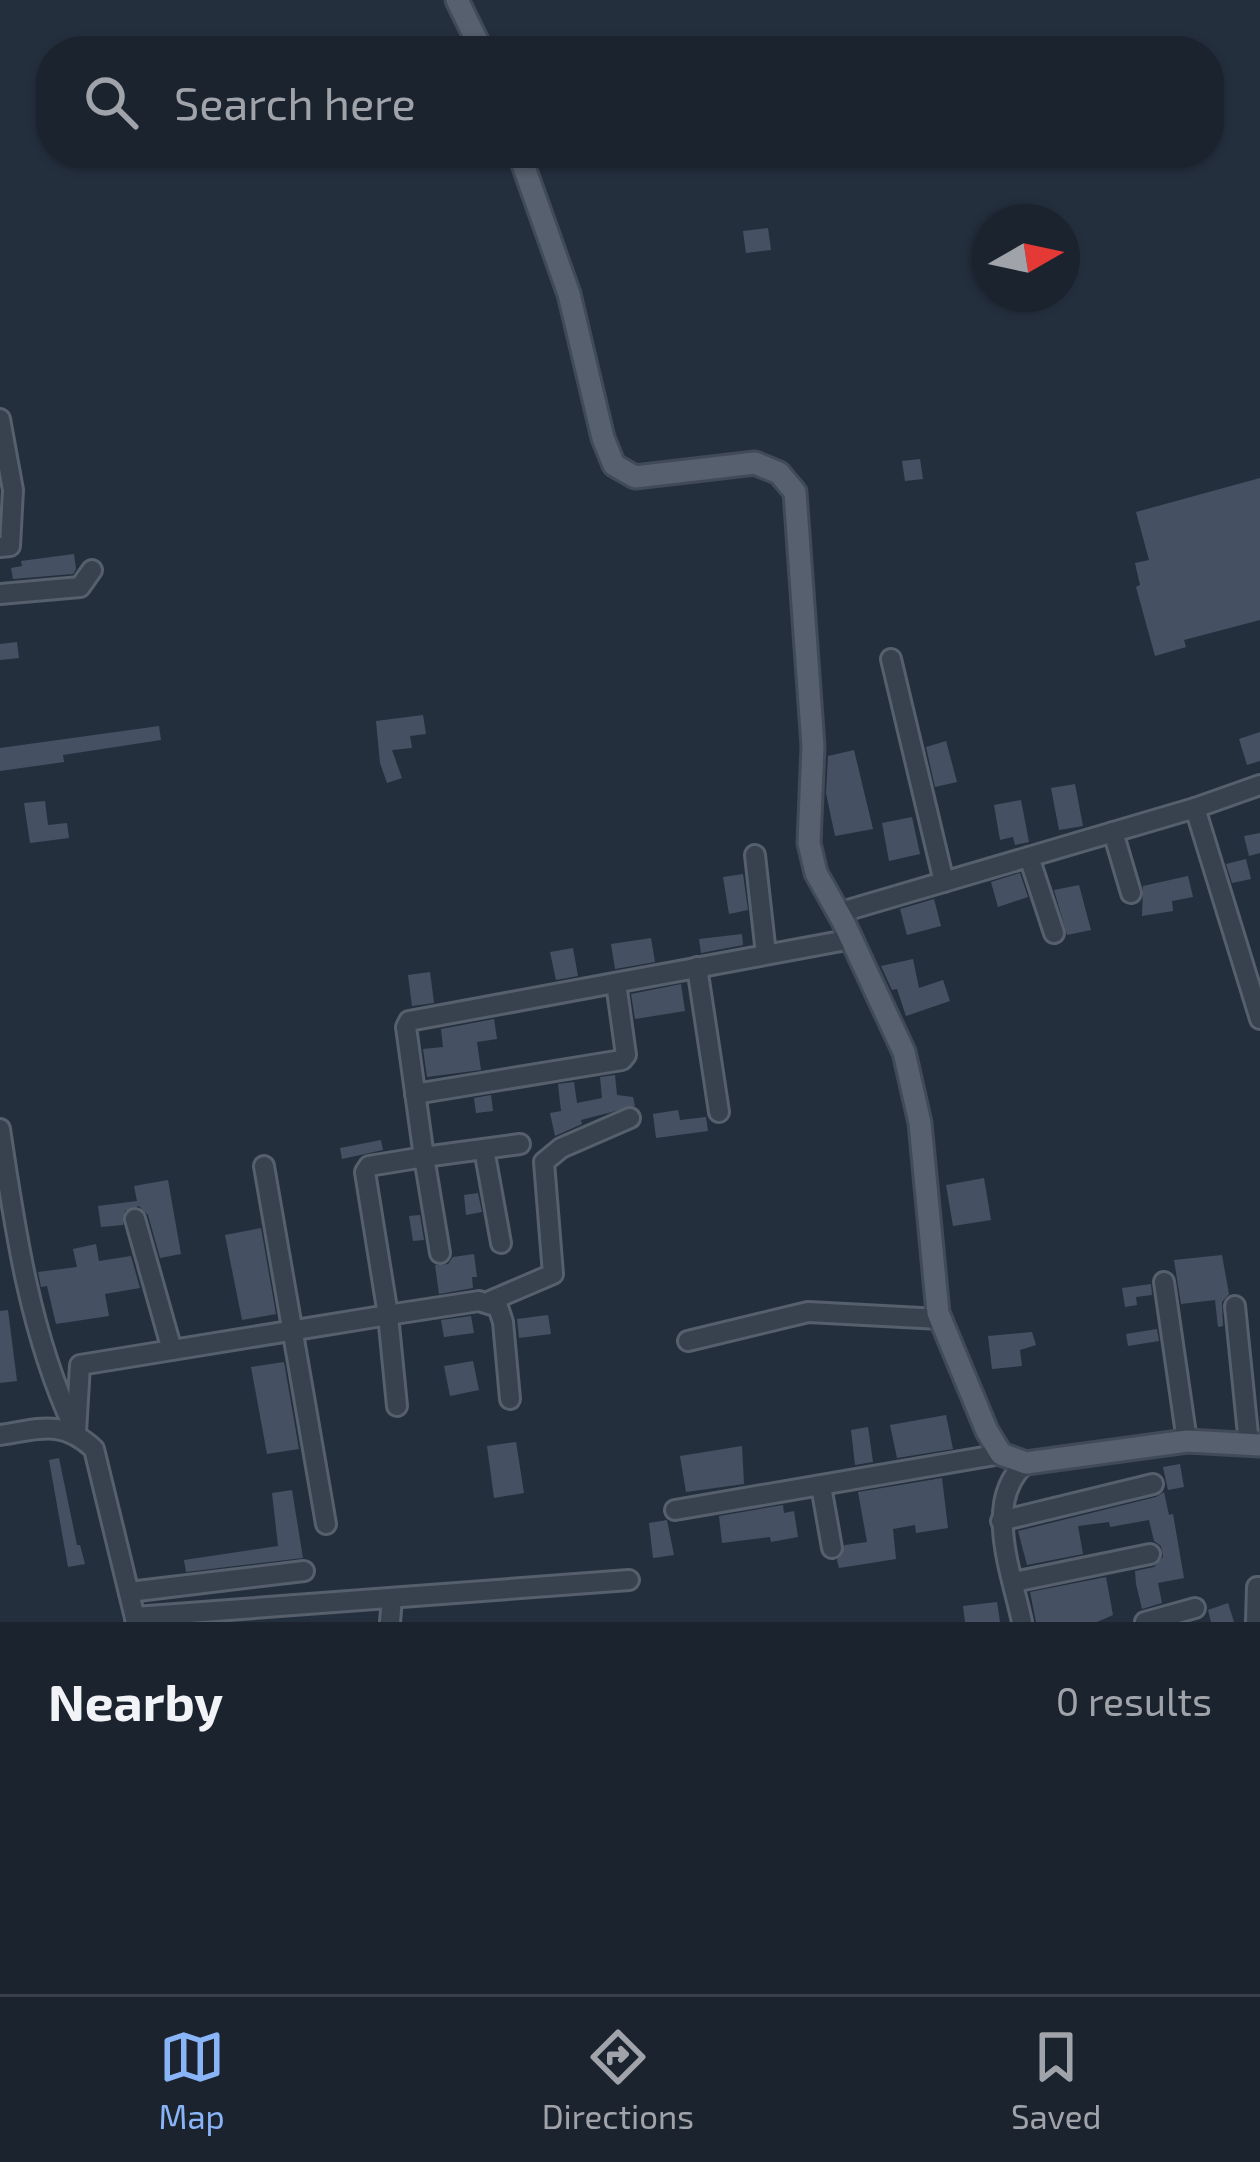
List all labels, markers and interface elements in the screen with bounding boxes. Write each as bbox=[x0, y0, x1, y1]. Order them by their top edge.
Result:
search box bbox=[36, 36, 1224, 168]
icon: search bbox=[78, 69, 144, 135]
text: Search here bbox=[174, 75, 416, 129]
north arrow bbox=[972, 204, 1080, 312]
text: Nearby bbox=[48, 1670, 223, 1731]
text: 0 results bbox=[1056, 1677, 1212, 1724]
tab: Map bbox=[159, 2024, 225, 2136]
tab: Directions bbox=[542, 2024, 694, 2136]
tab: Saved bbox=[1011, 2024, 1101, 2136]

